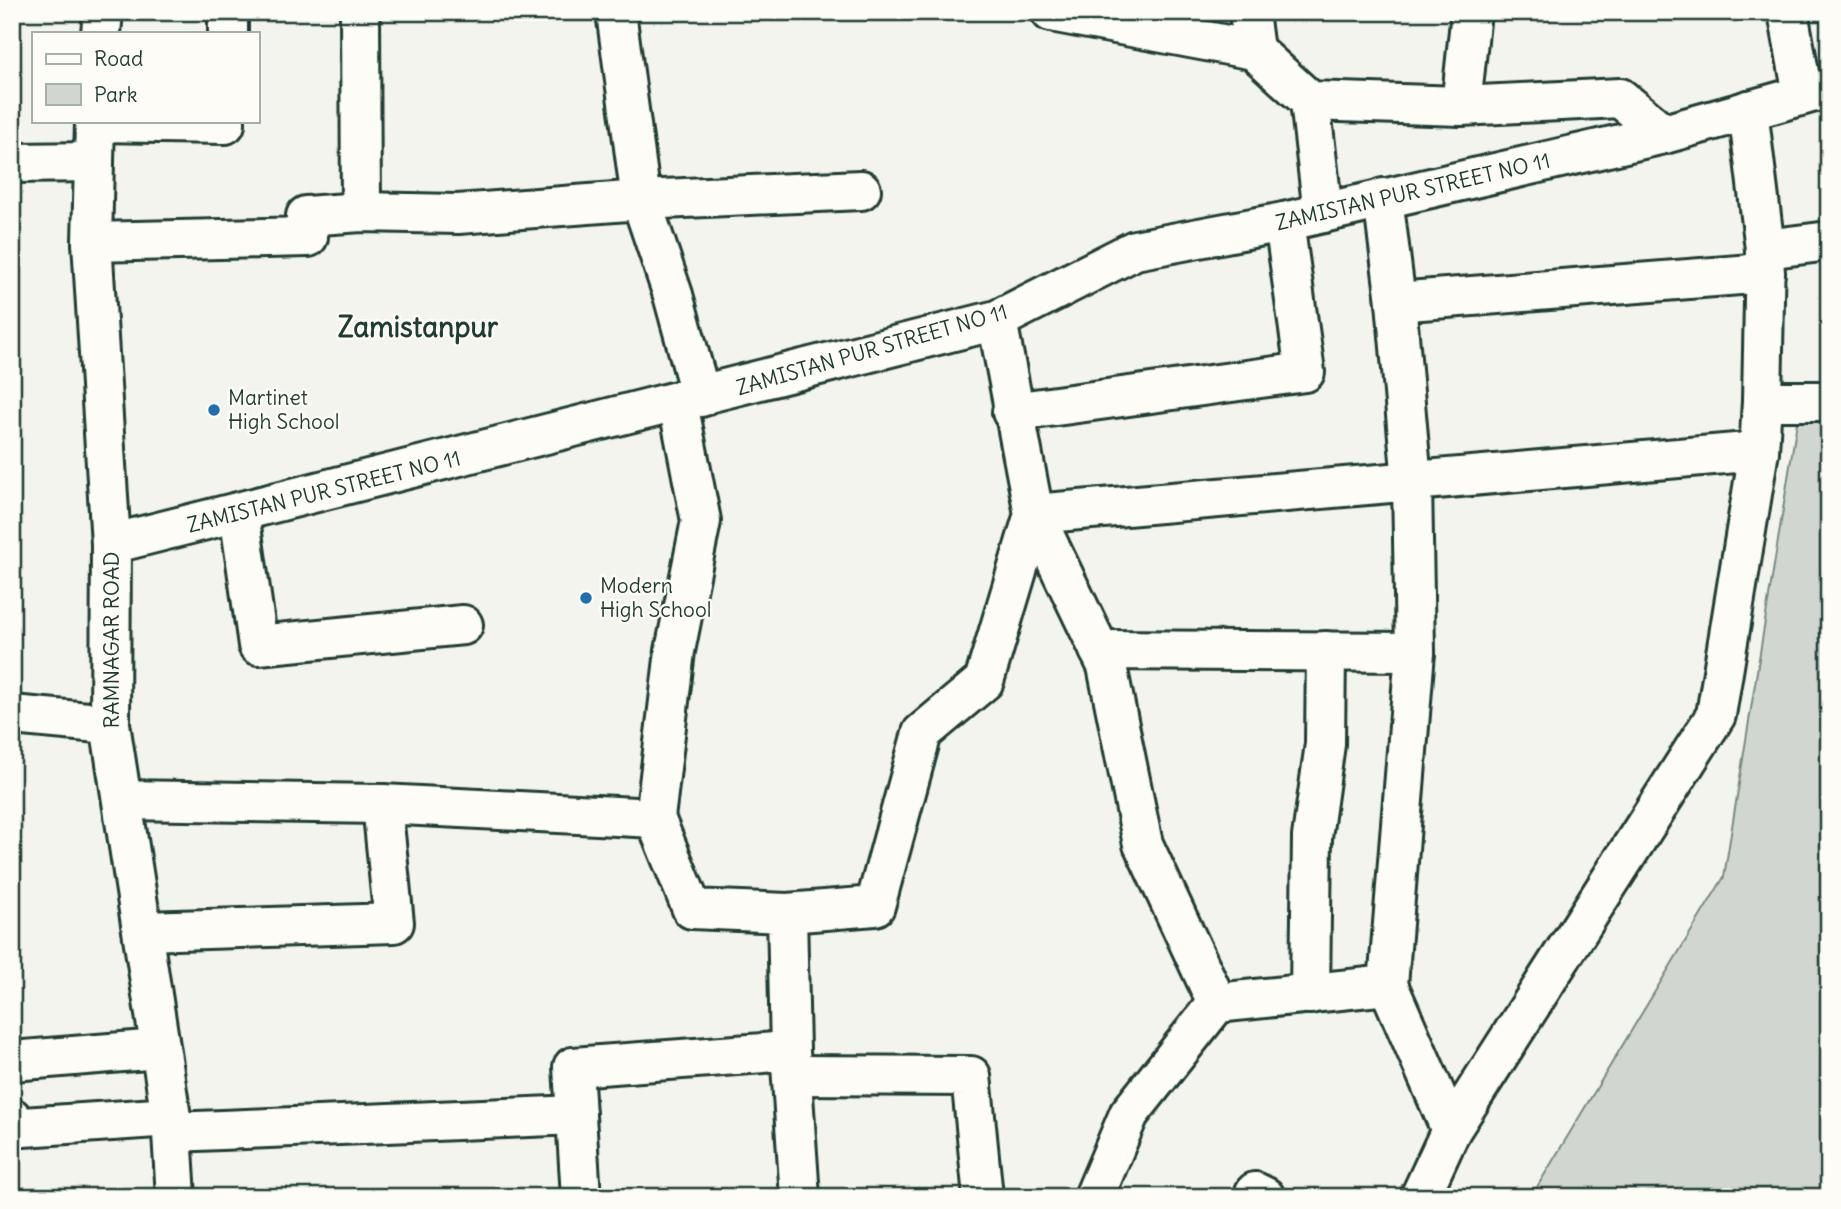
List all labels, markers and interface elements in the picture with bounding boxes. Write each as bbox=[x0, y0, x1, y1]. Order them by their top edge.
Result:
legend bbox=[32, 32, 259, 122]
text: Road bbox=[94, 45, 143, 72]
text: Park bbox=[94, 81, 137, 108]
street label: ZAMISTAN PUR STREET NO 11 bbox=[1273, 147, 1553, 236]
street label: ZAMISTAN PUR STREET NO 11 bbox=[733, 298, 1011, 401]
district label: Zamistanpur bbox=[338, 309, 499, 345]
place label: Martinet High School bbox=[228, 384, 339, 435]
marker: Martinet High School bbox=[206, 402, 222, 418]
street label: ZAMISTAN PUR STREET NO 11 bbox=[184, 444, 463, 539]
street label: RAMNAGAR ROAD bbox=[98, 552, 125, 728]
place label: Modern High School bbox=[600, 572, 711, 623]
marker: Modern High School bbox=[578, 590, 594, 606]

